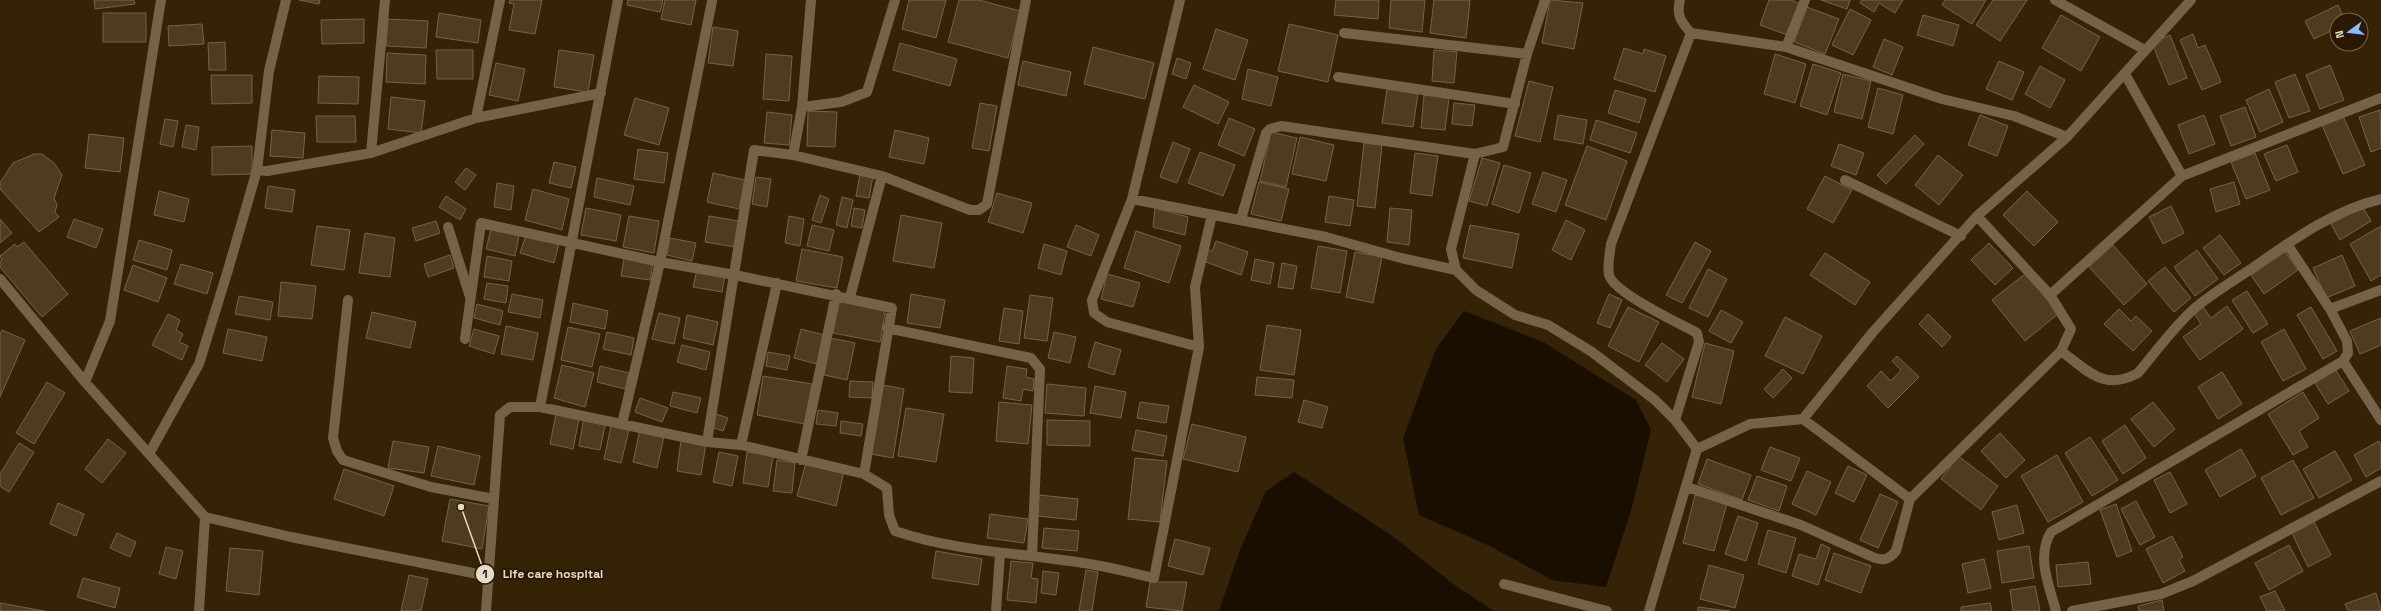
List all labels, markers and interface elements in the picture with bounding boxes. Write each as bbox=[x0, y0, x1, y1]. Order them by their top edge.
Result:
north arrow bbox=[2329, 12, 2369, 52]
text: N bbox=[2332, 29, 2347, 40]
callout: Life care hospital bbox=[475, 562, 611, 586]
text: 1 bbox=[482, 566, 488, 582]
text: Life care hospital bbox=[503, 566, 603, 582]

